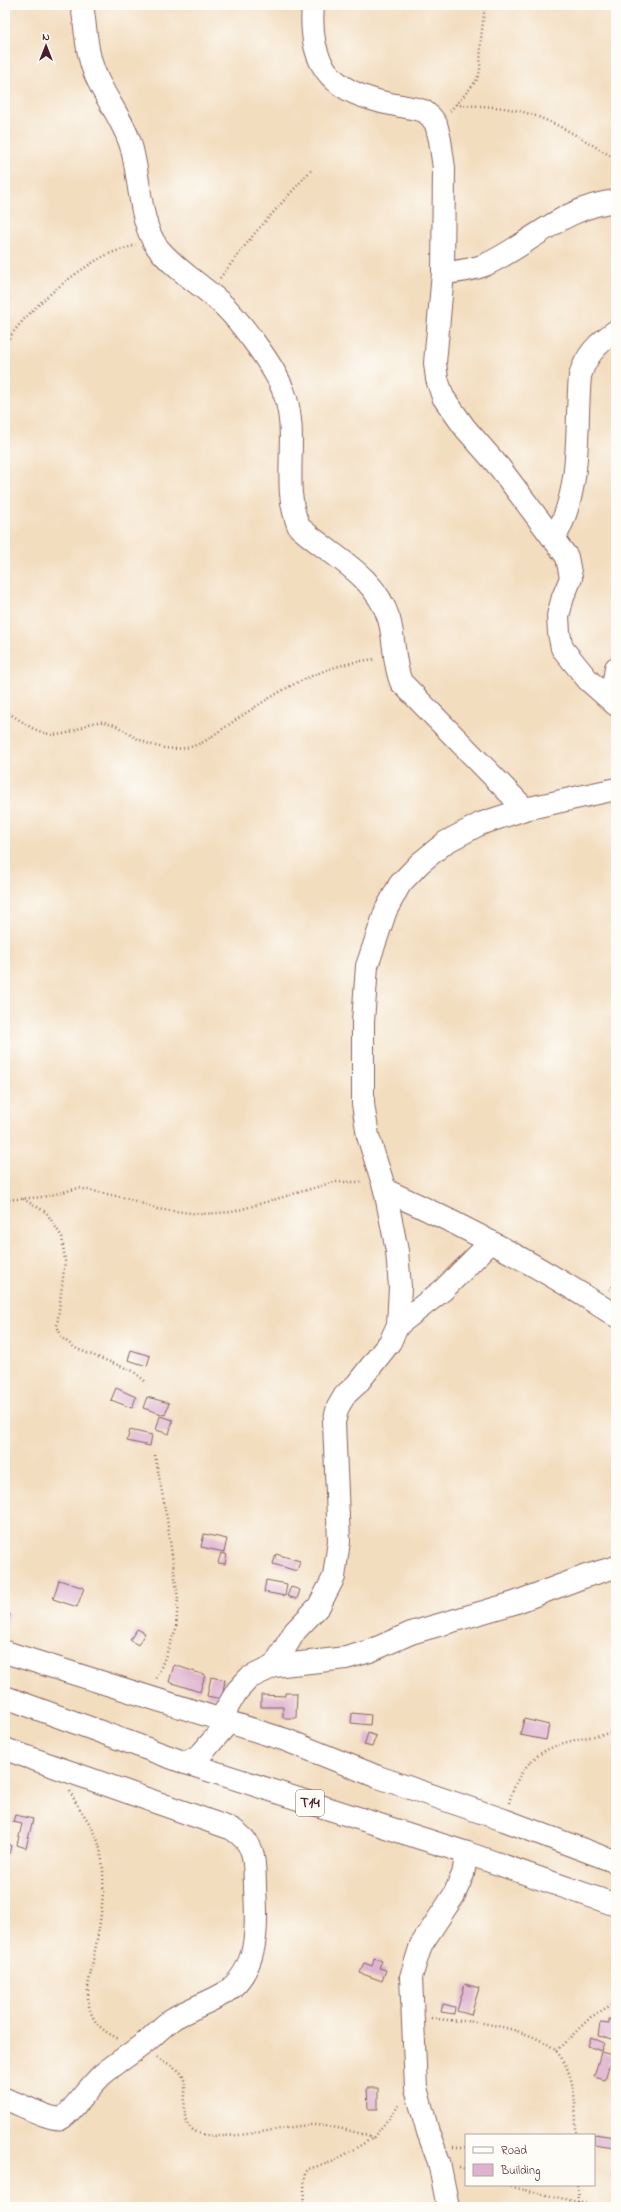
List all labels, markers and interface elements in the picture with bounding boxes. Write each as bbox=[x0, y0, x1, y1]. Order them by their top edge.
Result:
north arrow bbox=[26, 26, 66, 66]
text: N bbox=[42, 29, 50, 45]
road number: T14 bbox=[296, 1790, 324, 1816]
legend bbox=[465, 2134, 595, 2186]
text: Road bbox=[501, 2142, 527, 2160]
text: Building bbox=[500, 2162, 540, 2181]

